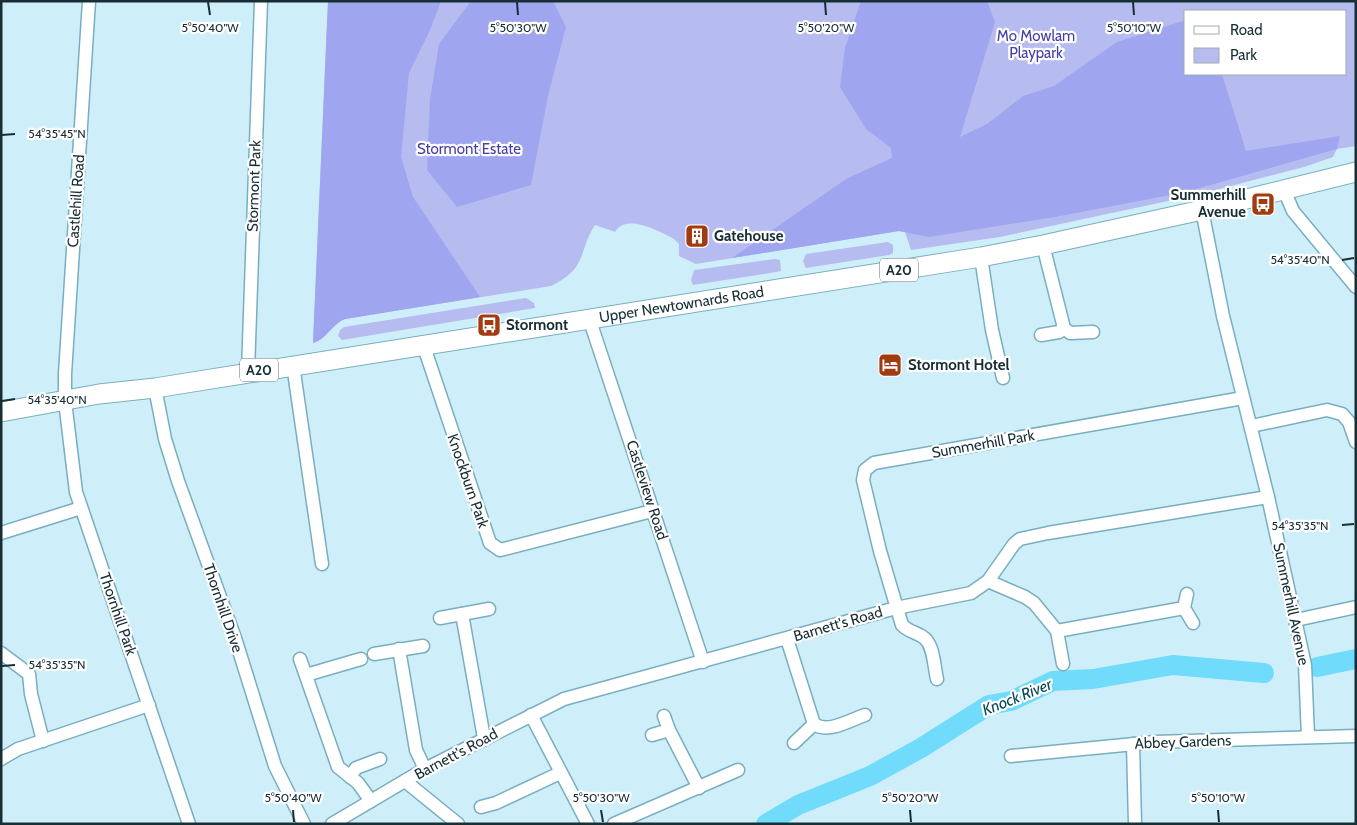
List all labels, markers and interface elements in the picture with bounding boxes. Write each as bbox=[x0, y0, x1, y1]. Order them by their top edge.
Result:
legend bbox=[1184, 10, 1347, 75]
text: 5°50'40"W bbox=[181, 20, 239, 35]
text: 5°50'30"W bbox=[489, 20, 547, 35]
text: 5°50'20"W bbox=[798, 20, 855, 35]
text: 5°50'10"W bbox=[1107, 20, 1162, 35]
text: Road bbox=[1230, 21, 1263, 39]
park label: Mo Mowlam Playpark bbox=[997, 27, 1075, 62]
text: Park bbox=[1230, 46, 1257, 64]
text: 54°35'45"N bbox=[28, 126, 86, 141]
street label: Stormont Park bbox=[243, 140, 265, 232]
park label: Stormont Estate bbox=[417, 140, 521, 158]
street label: Castlehill Road bbox=[64, 154, 88, 248]
place label: Summerhill Avenue bbox=[1171, 186, 1246, 221]
bus stop icon: Summerhill Avenue bbox=[1250, 191, 1276, 217]
building icon: Gatehouse bbox=[684, 223, 710, 249]
place label: Gatehouse bbox=[714, 227, 784, 245]
text: 54°35'40"N bbox=[1270, 252, 1330, 267]
road number: A20 bbox=[880, 258, 918, 282]
street label: Upper Newtownards Road bbox=[598, 283, 765, 326]
bus stop icon: Stormont bbox=[476, 312, 502, 338]
place label: Stormont bbox=[506, 316, 568, 334]
hotel icon: Stormont Hotel bbox=[877, 352, 903, 378]
place label: Stormont Hotel bbox=[908, 356, 1010, 374]
road number: A20 bbox=[240, 358, 278, 382]
text: 54°35'40"N bbox=[27, 392, 87, 407]
street label: Summerhill Park bbox=[930, 426, 1036, 462]
street label: Knockburn Park bbox=[443, 432, 493, 531]
street label: Castleview Road bbox=[622, 438, 672, 542]
text: 54°35'35"N bbox=[1271, 518, 1329, 533]
street label: Summerhill Avenue bbox=[1269, 541, 1313, 667]
street label: Thornhill Drive bbox=[199, 561, 247, 655]
street label: Thornhill Park bbox=[95, 570, 141, 658]
street label: Barnett's Road bbox=[791, 603, 885, 645]
text: 54°35'35"N bbox=[28, 657, 86, 672]
water label: Knock River bbox=[979, 674, 1056, 720]
street label: Barnett's Road bbox=[411, 725, 501, 783]
street label: Abbey Gardens bbox=[1134, 731, 1232, 753]
text: 5°50'40"W bbox=[264, 790, 322, 805]
text: 5°50'30"W bbox=[572, 790, 630, 805]
text: 5°50'20"W bbox=[882, 790, 939, 805]
text: 5°50'10"W bbox=[1191, 790, 1246, 805]

